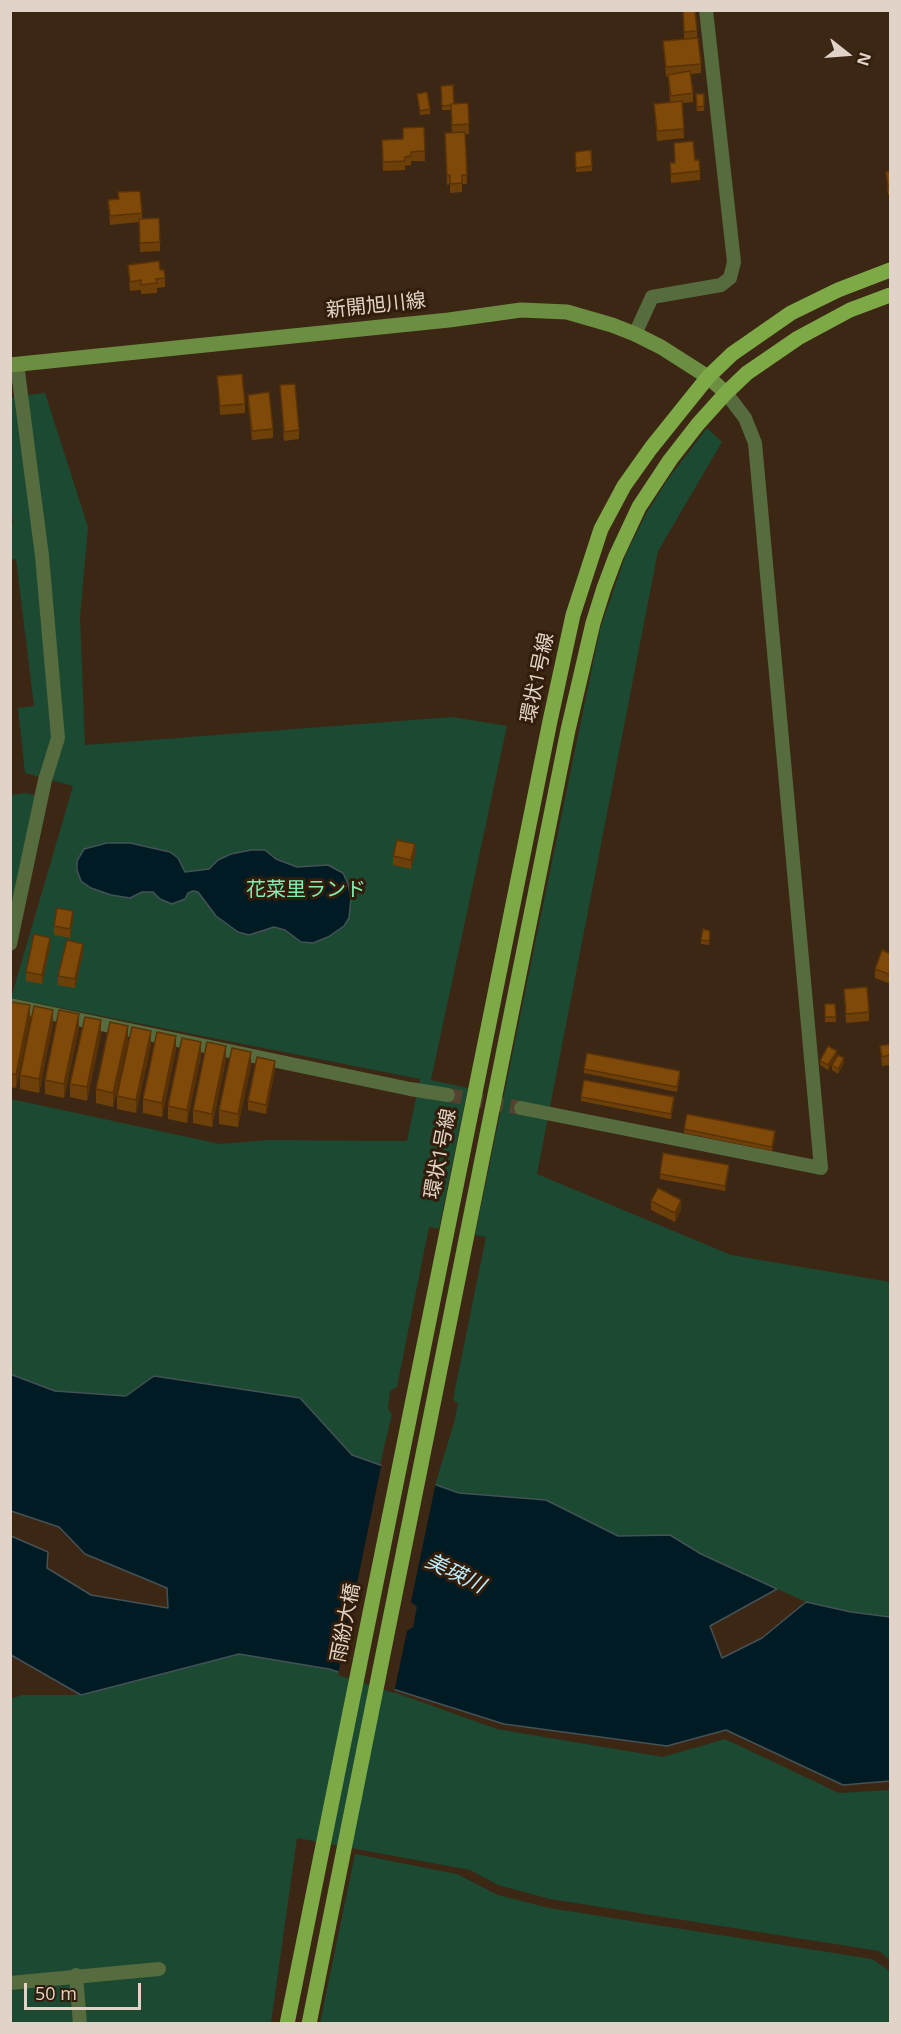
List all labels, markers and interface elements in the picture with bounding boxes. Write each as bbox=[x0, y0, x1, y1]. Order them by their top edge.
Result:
north arrow bbox=[817, 24, 877, 84]
text: N bbox=[852, 50, 877, 69]
street label: 新開旭川線 bbox=[325, 289, 427, 323]
street label: 環状1号線 bbox=[517, 631, 559, 725]
park label: 花菜里ランド bbox=[246, 878, 366, 902]
street label: 環状1号線 bbox=[420, 1107, 462, 1201]
water label: 美瑛川 bbox=[421, 1549, 489, 1599]
street label: 雨紛大橋 bbox=[327, 1581, 365, 1665]
scale bar bbox=[27, 1971, 144, 2009]
text: 50 m bbox=[35, 1981, 77, 2005]

